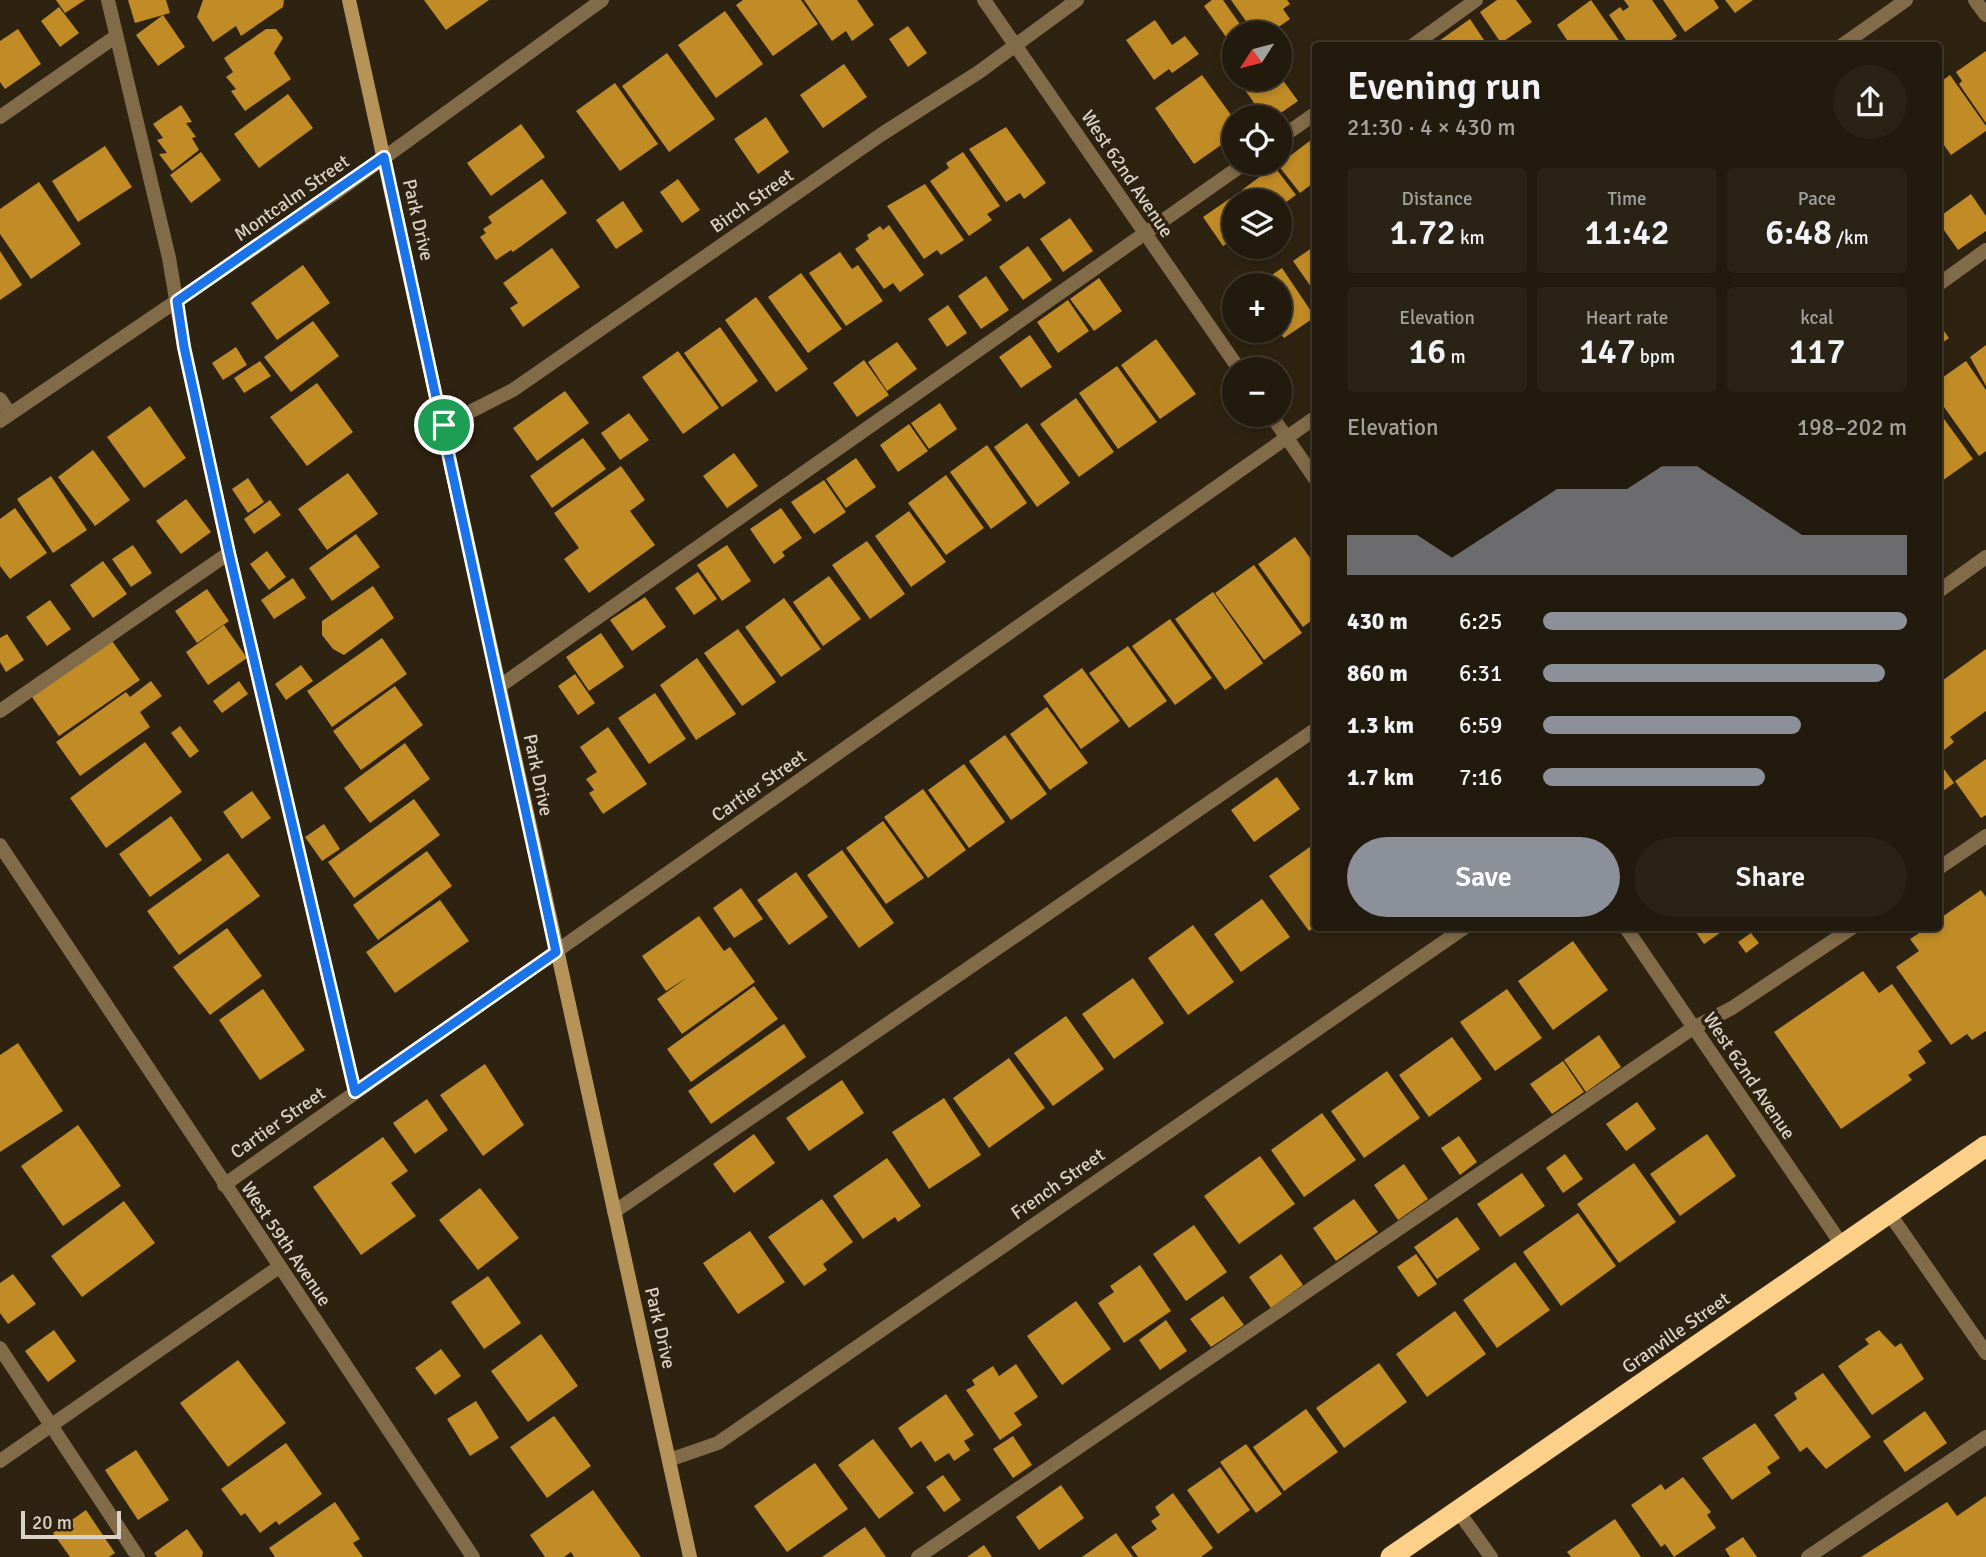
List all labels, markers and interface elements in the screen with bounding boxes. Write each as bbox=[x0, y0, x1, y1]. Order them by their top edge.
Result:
north arrow bbox=[1222, 21, 1292, 91]
map controls bbox=[1222, 21, 1292, 427]
text: Evening run bbox=[1347, 63, 1541, 110]
button: share bbox=[1833, 65, 1907, 139]
button: locate bbox=[1222, 105, 1292, 175]
street label: West 62nd Avenue bbox=[1075, 106, 1179, 242]
text: 21:30 · 4 × 430 m bbox=[1347, 113, 1516, 142]
street label: Montcalm Street bbox=[230, 149, 354, 247]
street label: Birch Street bbox=[706, 163, 799, 238]
street label: Park Drive bbox=[397, 177, 439, 263]
text: Distance bbox=[1402, 187, 1472, 211]
text: Time bbox=[1607, 187, 1647, 211]
text: Pace bbox=[1798, 187, 1836, 211]
button: layers bbox=[1222, 189, 1292, 259]
text: 1.72 bbox=[1389, 211, 1456, 254]
text: 11:42 bbox=[1584, 211, 1670, 254]
text: 6:48 bbox=[1765, 211, 1832, 254]
text: km bbox=[1456, 226, 1485, 250]
text: /km bbox=[1832, 226, 1869, 250]
button: + bbox=[1222, 273, 1292, 343]
text: Elevation bbox=[1399, 306, 1475, 330]
text: Heart rate bbox=[1586, 306, 1668, 330]
text: kcal bbox=[1800, 306, 1834, 330]
text: 16 bbox=[1408, 330, 1446, 373]
text: 147 bbox=[1579, 330, 1636, 373]
text: 117 bbox=[1789, 330, 1845, 373]
text: m bbox=[1446, 345, 1466, 369]
text: bpm bbox=[1636, 345, 1675, 369]
button: − bbox=[1222, 357, 1292, 427]
pin bbox=[414, 395, 474, 455]
icon: arrive bbox=[425, 406, 463, 444]
text: Elevation bbox=[1347, 413, 1439, 442]
text: 198–202 m bbox=[1797, 413, 1907, 442]
text: 430 m bbox=[1347, 607, 1408, 636]
text: 6:25 bbox=[1459, 607, 1502, 636]
text: 860 m bbox=[1347, 659, 1408, 688]
text: 6:31 bbox=[1459, 659, 1502, 688]
text: 1.3 km bbox=[1347, 711, 1414, 740]
text: 6:59 bbox=[1459, 711, 1502, 740]
street label: Park Drive bbox=[518, 732, 558, 818]
street label: Cartier Street bbox=[707, 744, 811, 828]
text: 1.7 km bbox=[1347, 763, 1414, 792]
text: 7:16 bbox=[1459, 763, 1502, 792]
button: Save bbox=[1347, 837, 1620, 917]
button: Share bbox=[1634, 837, 1907, 917]
street label: West 62nd Avenue bbox=[1697, 1008, 1801, 1144]
street label: Cartier Street bbox=[226, 1081, 330, 1165]
street label: French Street bbox=[1006, 1143, 1110, 1225]
street label: West 59th Avenue bbox=[235, 1177, 337, 1311]
street label: Park Drive bbox=[639, 1285, 681, 1371]
street label: Granville Street bbox=[1617, 1287, 1735, 1379]
scale bar bbox=[21, 1508, 121, 1540]
text: 20 m bbox=[32, 1511, 72, 1535]

